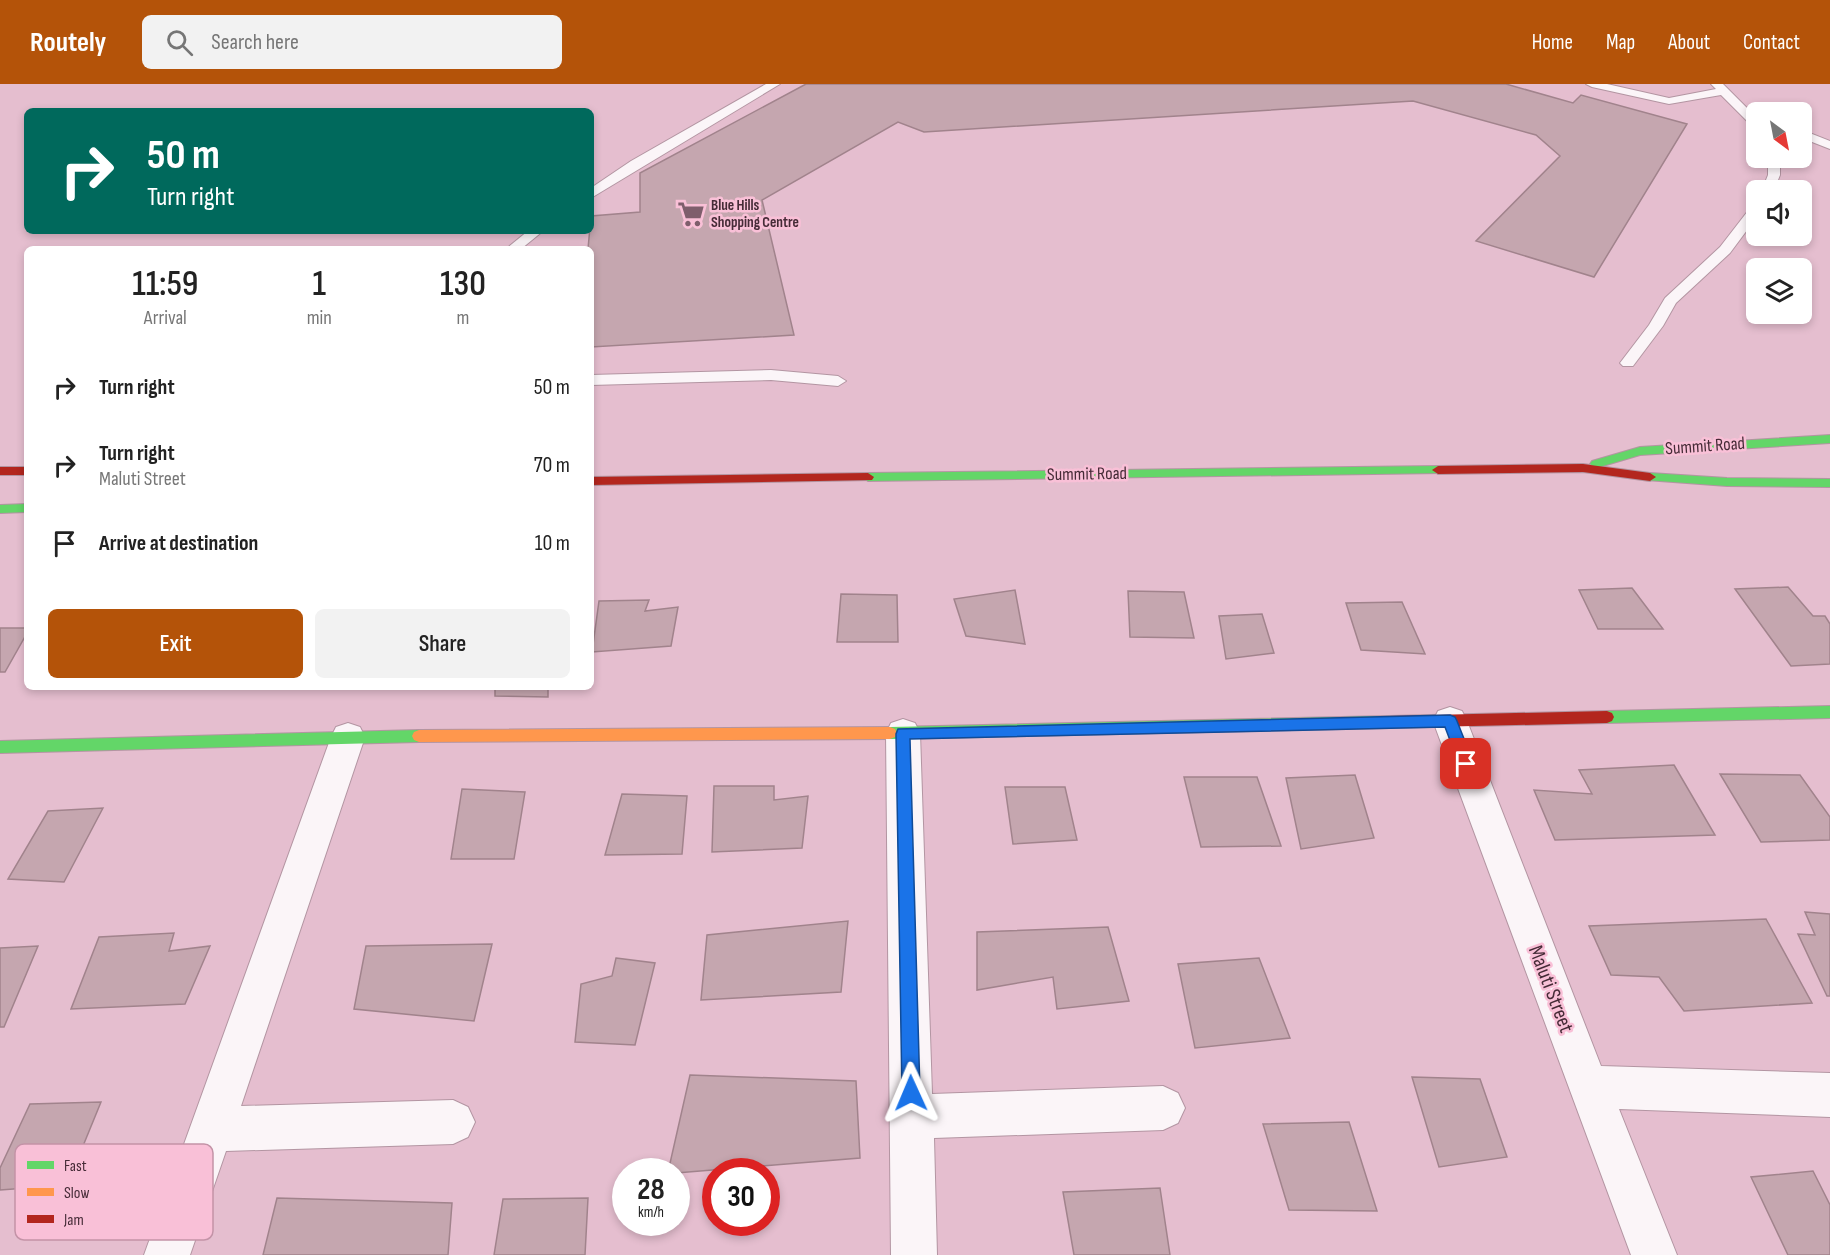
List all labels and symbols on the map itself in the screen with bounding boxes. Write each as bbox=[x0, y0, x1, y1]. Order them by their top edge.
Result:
north arrow bbox=[1746, 102, 1812, 168]
place label: Blue Hills Shopping Centre bbox=[711, 196, 799, 232]
supermarket icon: Blue Hills Shopping Centre bbox=[676, 199, 706, 229]
street label: Summit Road bbox=[1664, 433, 1746, 459]
street label: Summit Road bbox=[1047, 463, 1127, 485]
pin bbox=[1440, 738, 1491, 789]
street label: Maluti Street bbox=[1523, 942, 1579, 1036]
position arrow bbox=[879, 1061, 943, 1125]
legend bbox=[15, 1144, 213, 1240]
text: Fast bbox=[64, 1157, 87, 1176]
speed limit sign: 30 bbox=[702, 1158, 780, 1236]
text: Slow bbox=[64, 1184, 89, 1203]
text: Jam bbox=[63, 1211, 84, 1230]

